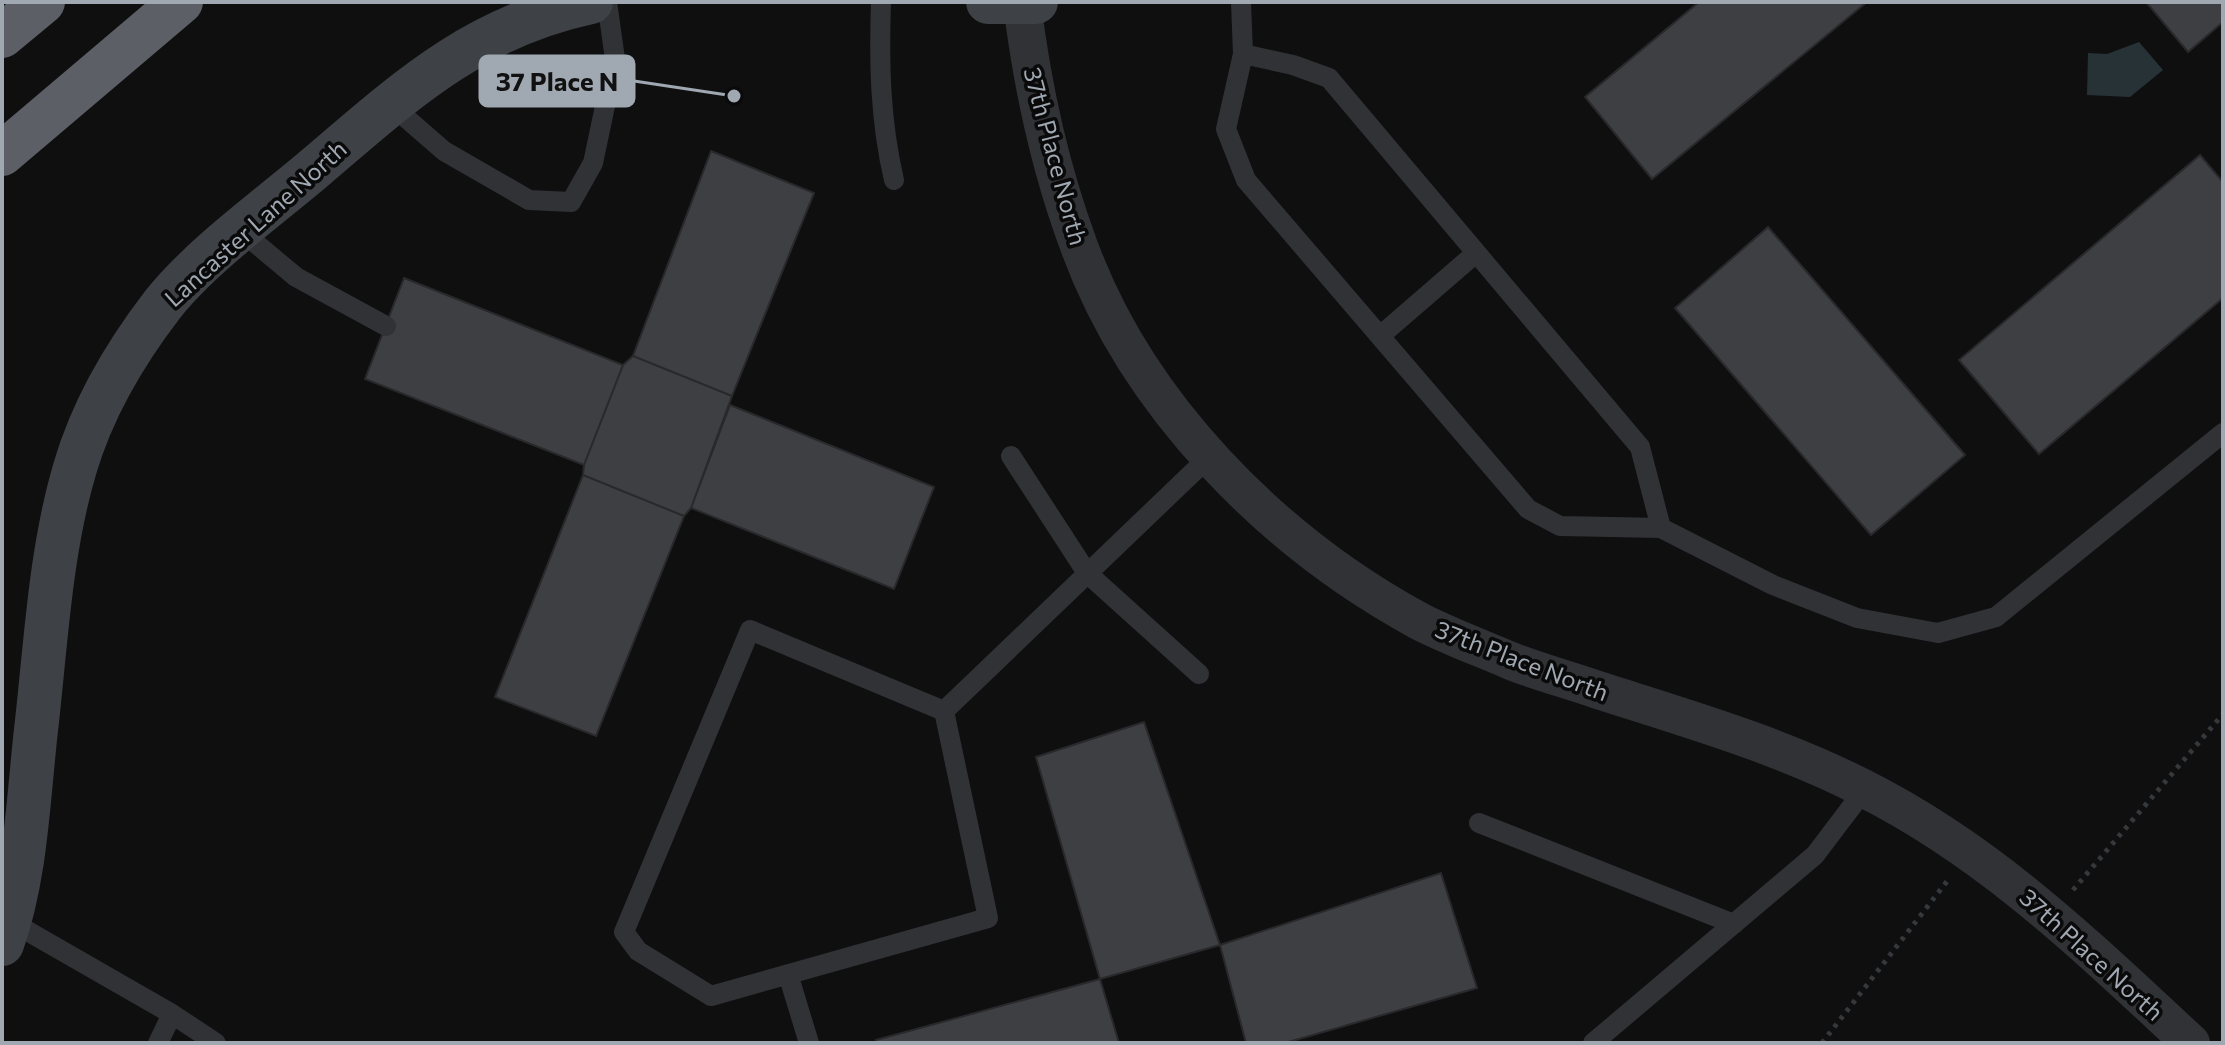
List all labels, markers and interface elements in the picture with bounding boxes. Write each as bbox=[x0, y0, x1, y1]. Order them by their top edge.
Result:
callout: 37 Place N bbox=[480, 56, 634, 106]
street label: 37th Place North bbox=[1018, 64, 1094, 248]
text: 37 Place N bbox=[496, 65, 618, 96]
street label: Lancaster Lane North bbox=[158, 134, 352, 312]
street label: 37th Place North bbox=[1431, 614, 1613, 706]
street label: 37th Place North bbox=[2014, 882, 2170, 1026]

